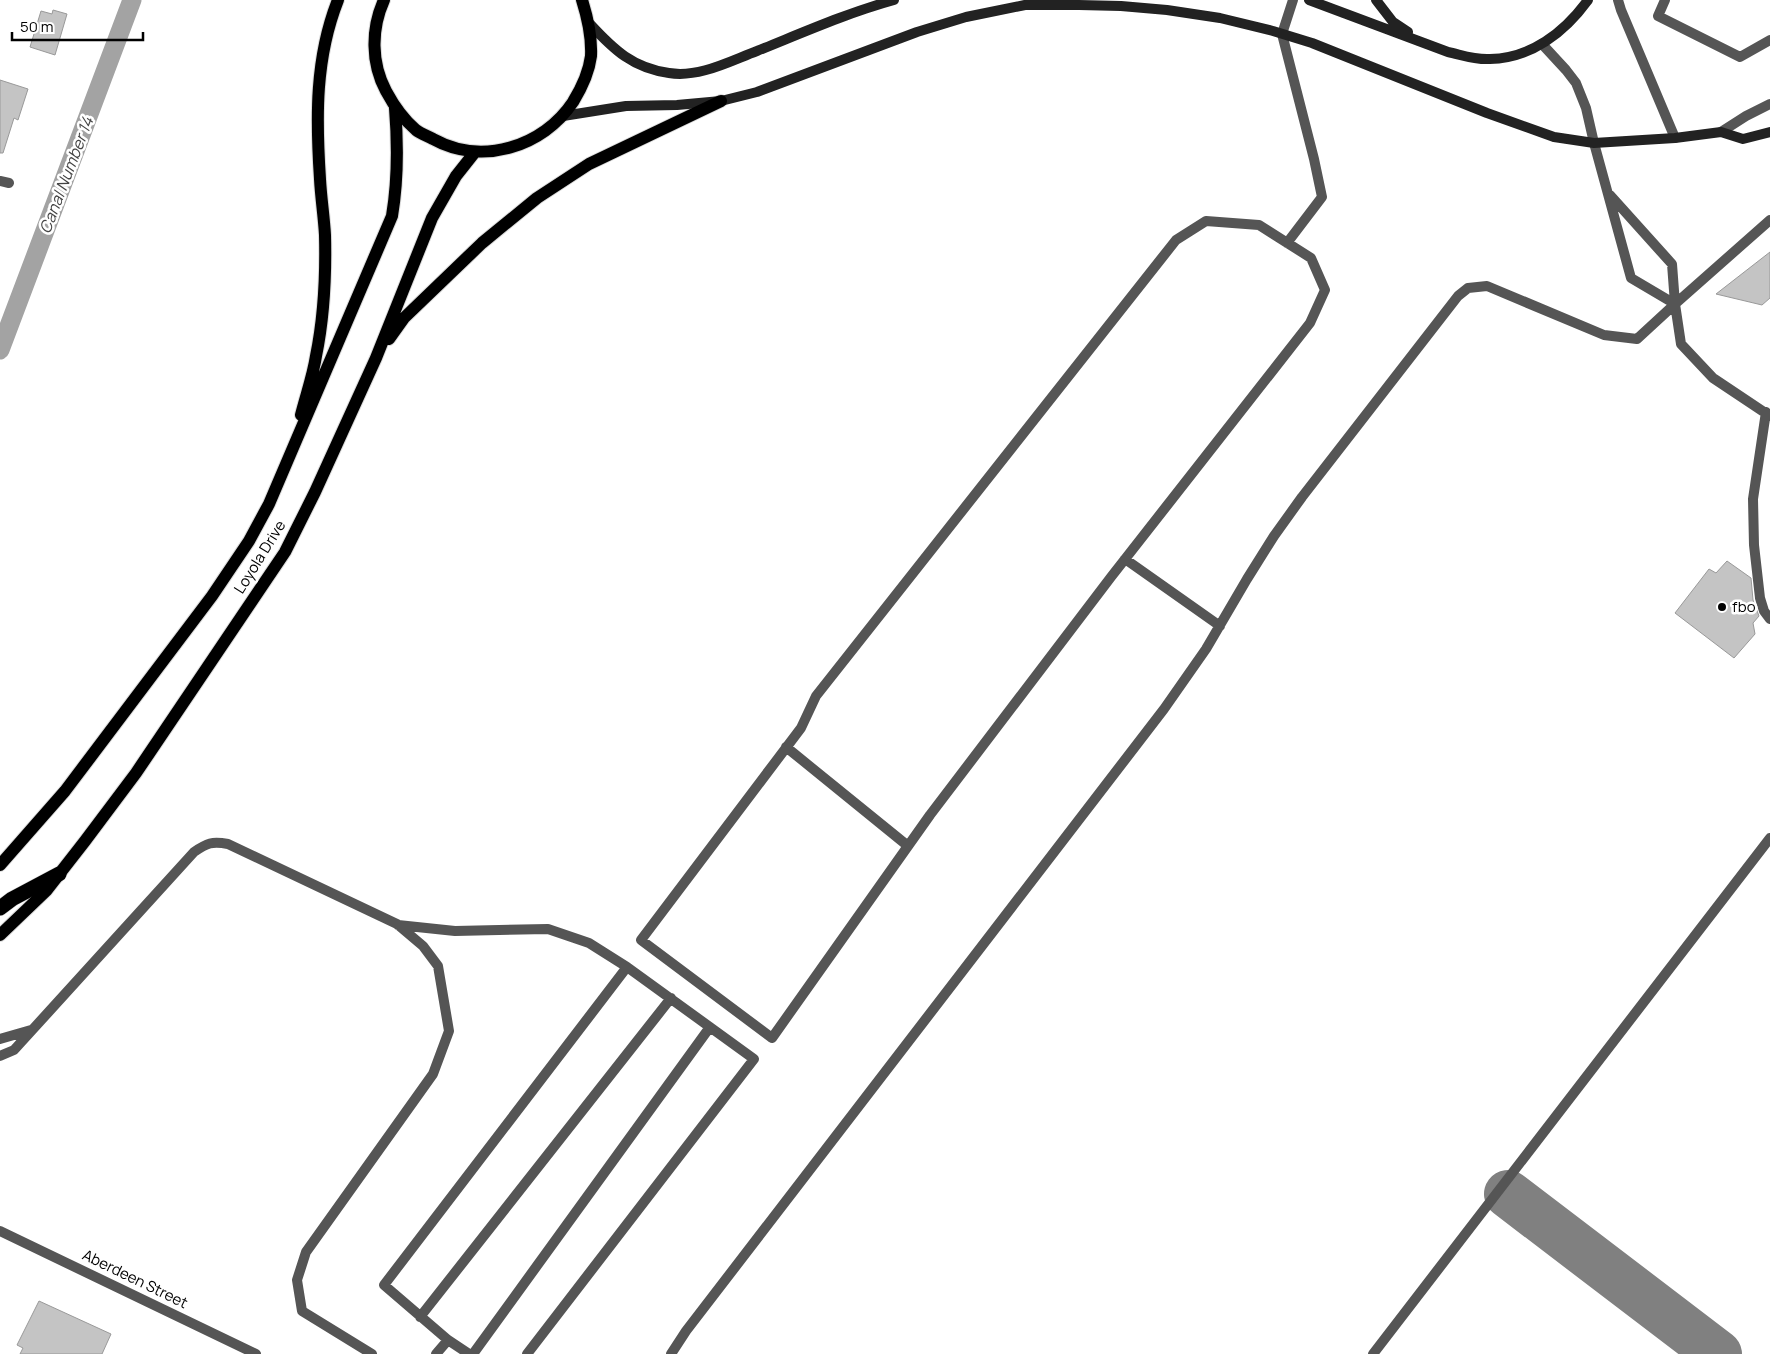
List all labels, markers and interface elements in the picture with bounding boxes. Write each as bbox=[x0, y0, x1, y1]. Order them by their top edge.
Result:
scale bar bbox=[12, 10, 144, 42]
text: 50 m bbox=[20, 16, 54, 37]
water label: Canal Number 14 bbox=[34, 113, 99, 236]
street label: Loyola Drive bbox=[229, 516, 290, 597]
place label: fbo bbox=[1732, 596, 1756, 617]
marker: fbo bbox=[1716, 601, 1728, 613]
street label: Aberdeen Street bbox=[79, 1244, 191, 1313]

